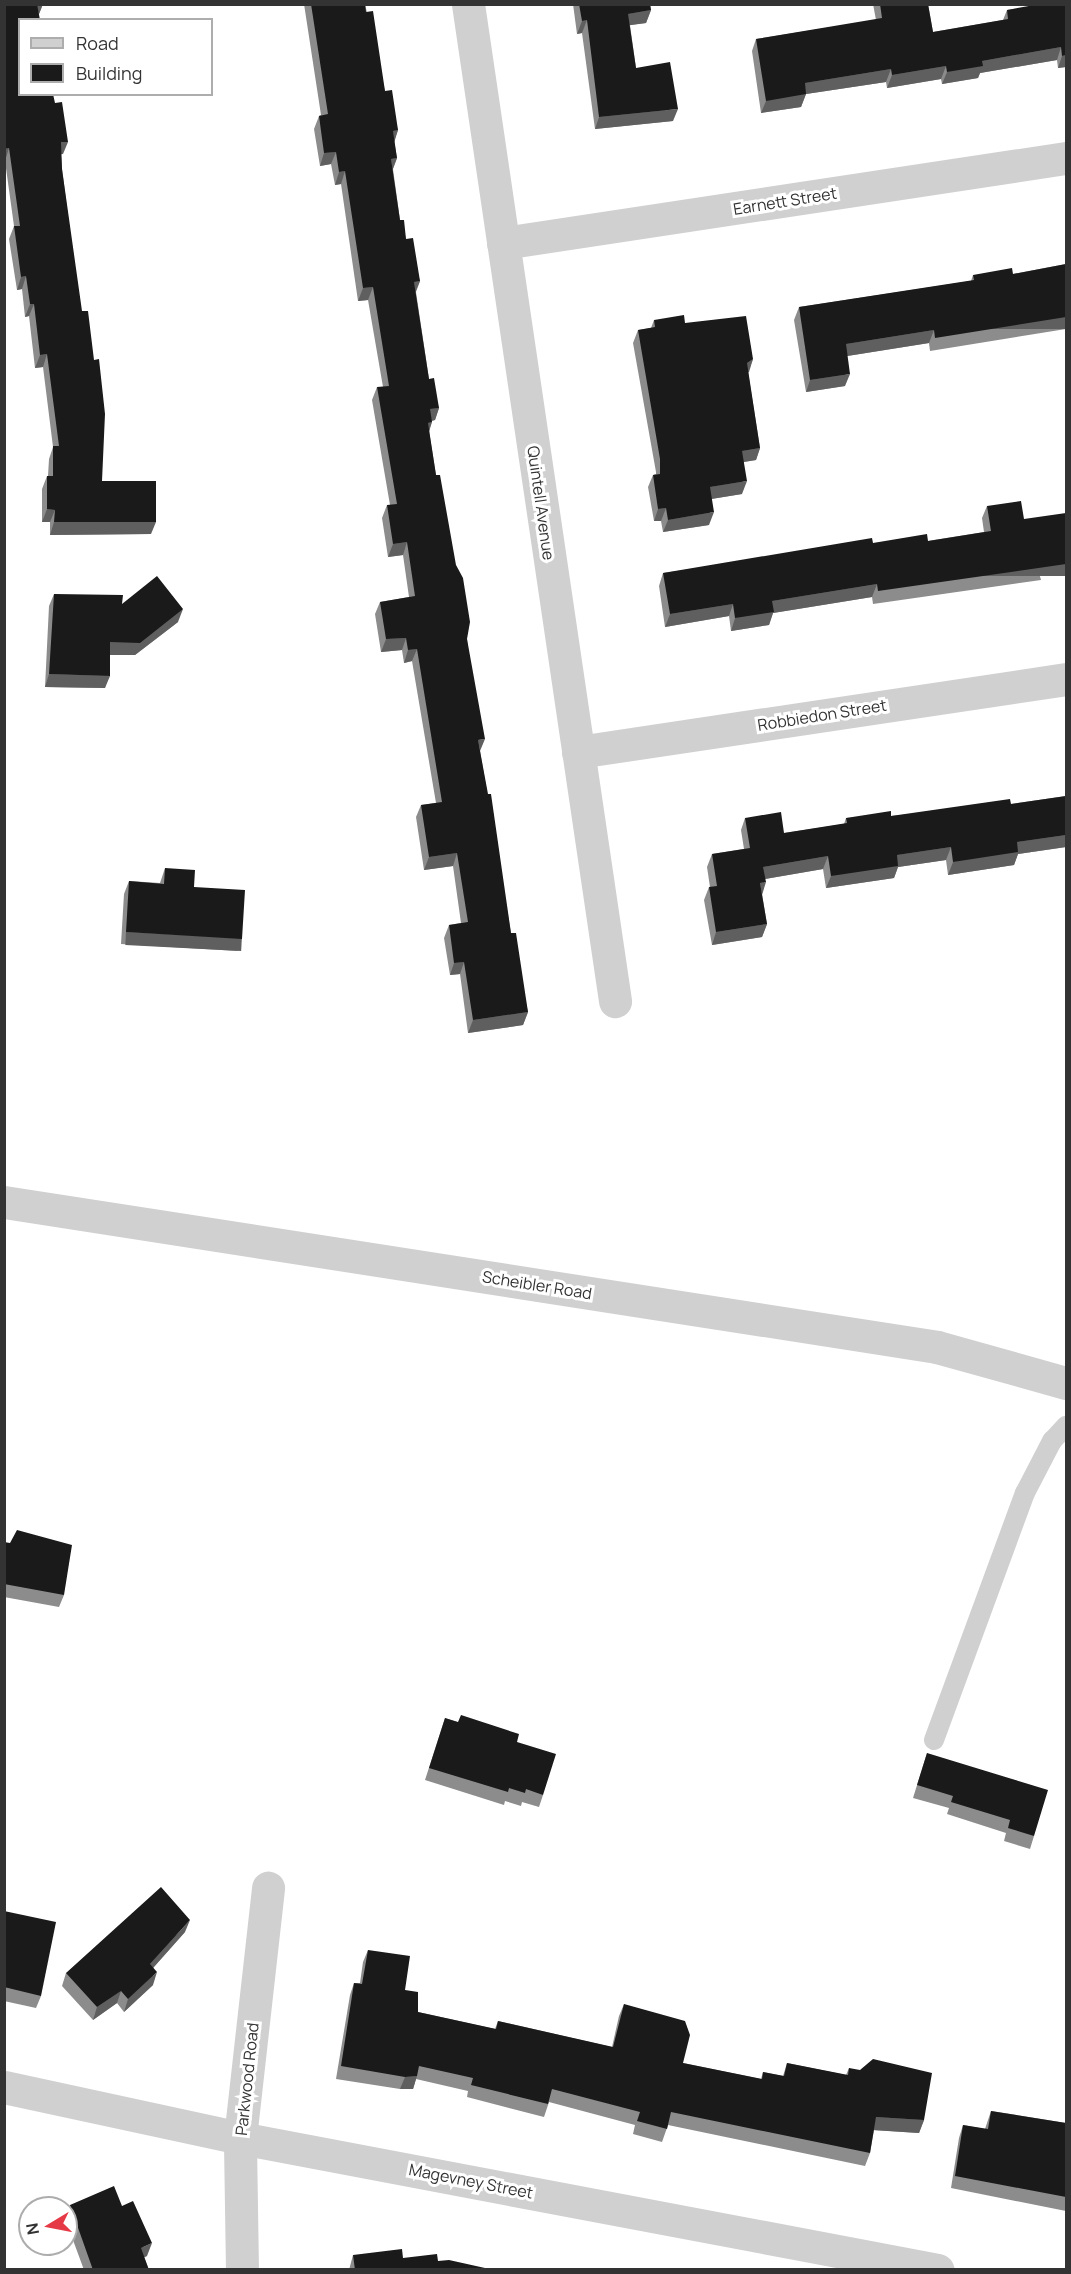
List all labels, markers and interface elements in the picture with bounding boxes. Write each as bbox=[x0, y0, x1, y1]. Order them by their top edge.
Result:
legend bbox=[18, 18, 213, 96]
text: Road bbox=[76, 31, 119, 55]
text: Building bbox=[76, 61, 142, 85]
street label: Earnett Street bbox=[732, 183, 838, 219]
street label: Quintell Avenue bbox=[523, 445, 559, 561]
street label: Robbiedon Street bbox=[756, 695, 888, 735]
street label: Scheibler Road bbox=[481, 1267, 593, 1303]
street label: Parkwood Road bbox=[232, 2022, 262, 2136]
street label: Magevney Street bbox=[407, 2160, 535, 2202]
north arrow bbox=[18, 2196, 78, 2256]
text: N bbox=[20, 2221, 44, 2236]

